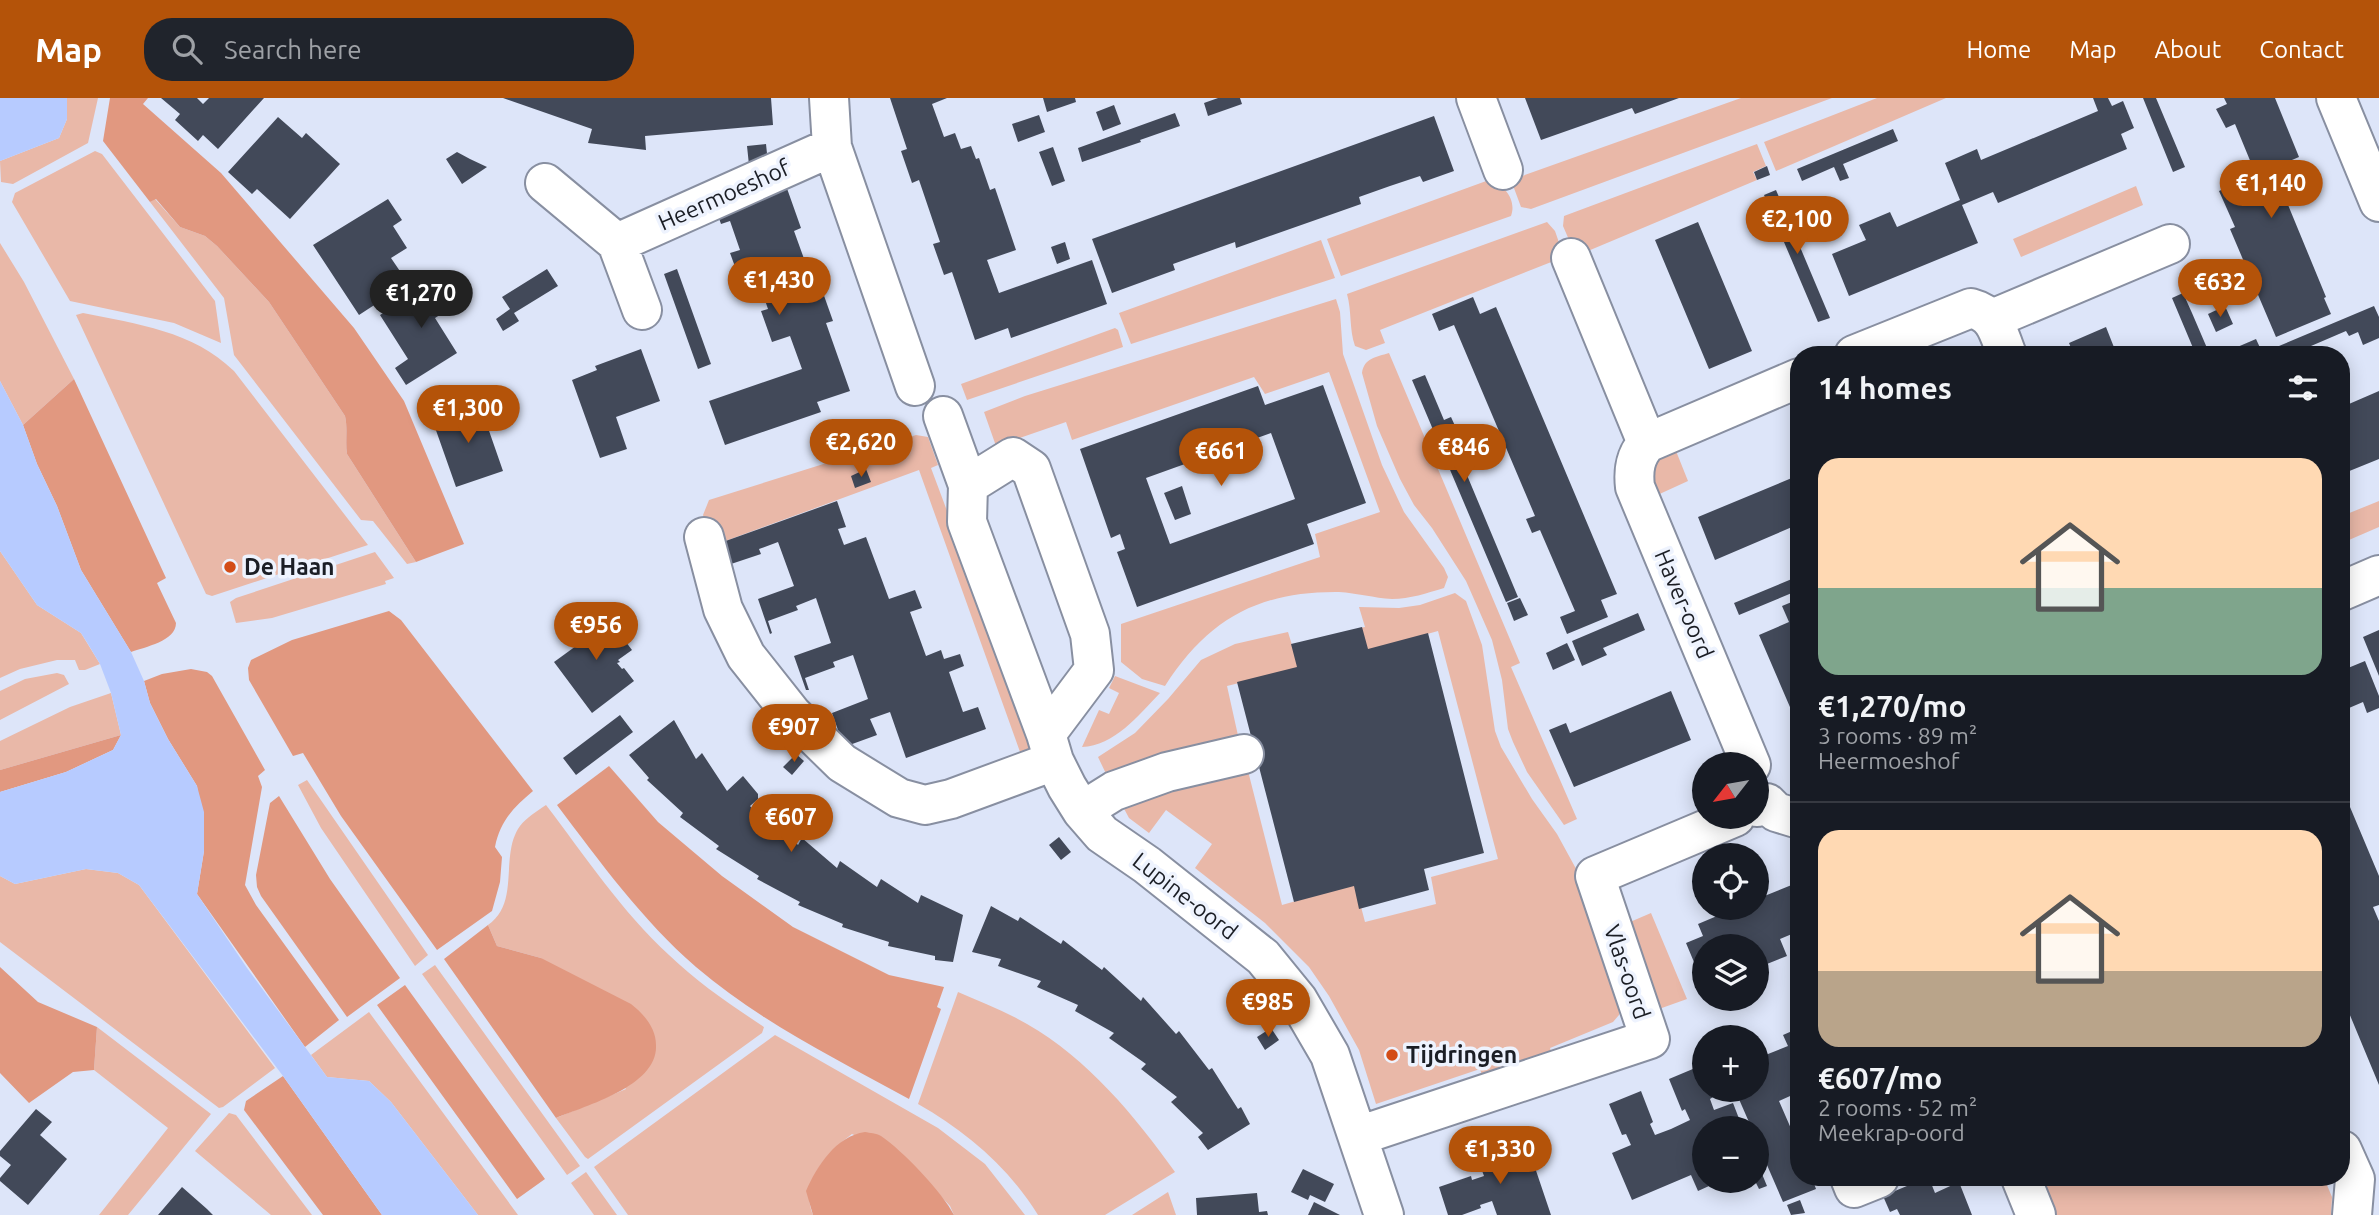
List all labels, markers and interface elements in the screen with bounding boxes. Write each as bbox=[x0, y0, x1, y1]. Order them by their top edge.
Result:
search box bbox=[144, 18, 634, 81]
icon: search bbox=[168, 30, 206, 68]
text: Map bbox=[35, 31, 102, 68]
text: Search here bbox=[224, 35, 362, 64]
text: Home bbox=[1966, 36, 2031, 63]
text: Map bbox=[2069, 36, 2116, 63]
text: About bbox=[2154, 36, 2221, 63]
text: Contact bbox=[2259, 36, 2344, 63]
street label: Heermoeshof bbox=[654, 154, 794, 235]
pin: €1,140 bbox=[2214, 160, 2328, 220]
text: €1,140 bbox=[2236, 170, 2306, 195]
pin: €2,100 bbox=[1740, 197, 1854, 256]
text: €2,100 bbox=[1762, 206, 1832, 231]
pin: €1,430 bbox=[722, 258, 836, 317]
pin: €632 bbox=[2179, 260, 2261, 319]
text: €1,430 bbox=[744, 267, 814, 292]
text: €632 bbox=[2194, 269, 2246, 294]
pin: €1,270 bbox=[364, 271, 478, 330]
text: €1,270 bbox=[386, 280, 456, 305]
icon: filters bbox=[2284, 369, 2322, 407]
text: 14 homes bbox=[1818, 371, 1952, 405]
pin: €1,300 bbox=[411, 386, 525, 445]
text: €1,300 bbox=[433, 395, 503, 420]
pin: €2,620 bbox=[804, 420, 918, 479]
pin: €846 bbox=[1423, 424, 1505, 484]
pin: €661 bbox=[1180, 428, 1262, 488]
text: €2,620 bbox=[826, 429, 896, 454]
text: €846 bbox=[1438, 434, 1490, 459]
text: €661 bbox=[1195, 438, 1247, 463]
icon: home bbox=[2007, 504, 2133, 630]
street label: Haver-oord bbox=[1650, 546, 1719, 662]
place label: De Haan bbox=[244, 554, 335, 579]
marker: De Haan bbox=[222, 559, 238, 575]
pin: €956 bbox=[555, 602, 637, 662]
text: €956 bbox=[570, 612, 622, 637]
text: €1,270/mo bbox=[1818, 689, 1967, 723]
pin: €907 bbox=[753, 704, 835, 764]
text: €907 bbox=[768, 714, 820, 739]
text: 3 rooms · 89 m² bbox=[1818, 723, 1977, 748]
text: Heermoeshof bbox=[1818, 748, 1959, 773]
north arrow bbox=[1692, 752, 1769, 830]
map controls bbox=[1692, 752, 1769, 1193]
pin: €607 bbox=[750, 794, 832, 854]
text: €607 bbox=[765, 804, 817, 829]
button: locate bbox=[1692, 843, 1769, 920]
street label: Lupine-oord bbox=[1128, 847, 1242, 944]
icon: home bbox=[2007, 876, 2133, 1002]
street label: Vlas-oord bbox=[1600, 921, 1655, 1022]
button: layers bbox=[1692, 934, 1769, 1011]
pin: €985 bbox=[1227, 979, 1309, 1039]
text: €985 bbox=[1242, 989, 1294, 1014]
button: + bbox=[1692, 1025, 1769, 1102]
place label: Tijdringen bbox=[1406, 1042, 1517, 1067]
marker: Tijdringen bbox=[1384, 1047, 1400, 1063]
text: €607/mo bbox=[1818, 1061, 1942, 1095]
text: 2 rooms · 52 m² bbox=[1818, 1095, 1977, 1120]
button: − bbox=[1692, 1116, 1769, 1193]
text: Meekrap-oord bbox=[1818, 1120, 1965, 1145]
pin: €1,330 bbox=[1443, 1126, 1557, 1186]
text: €1,330 bbox=[1465, 1136, 1535, 1161]

